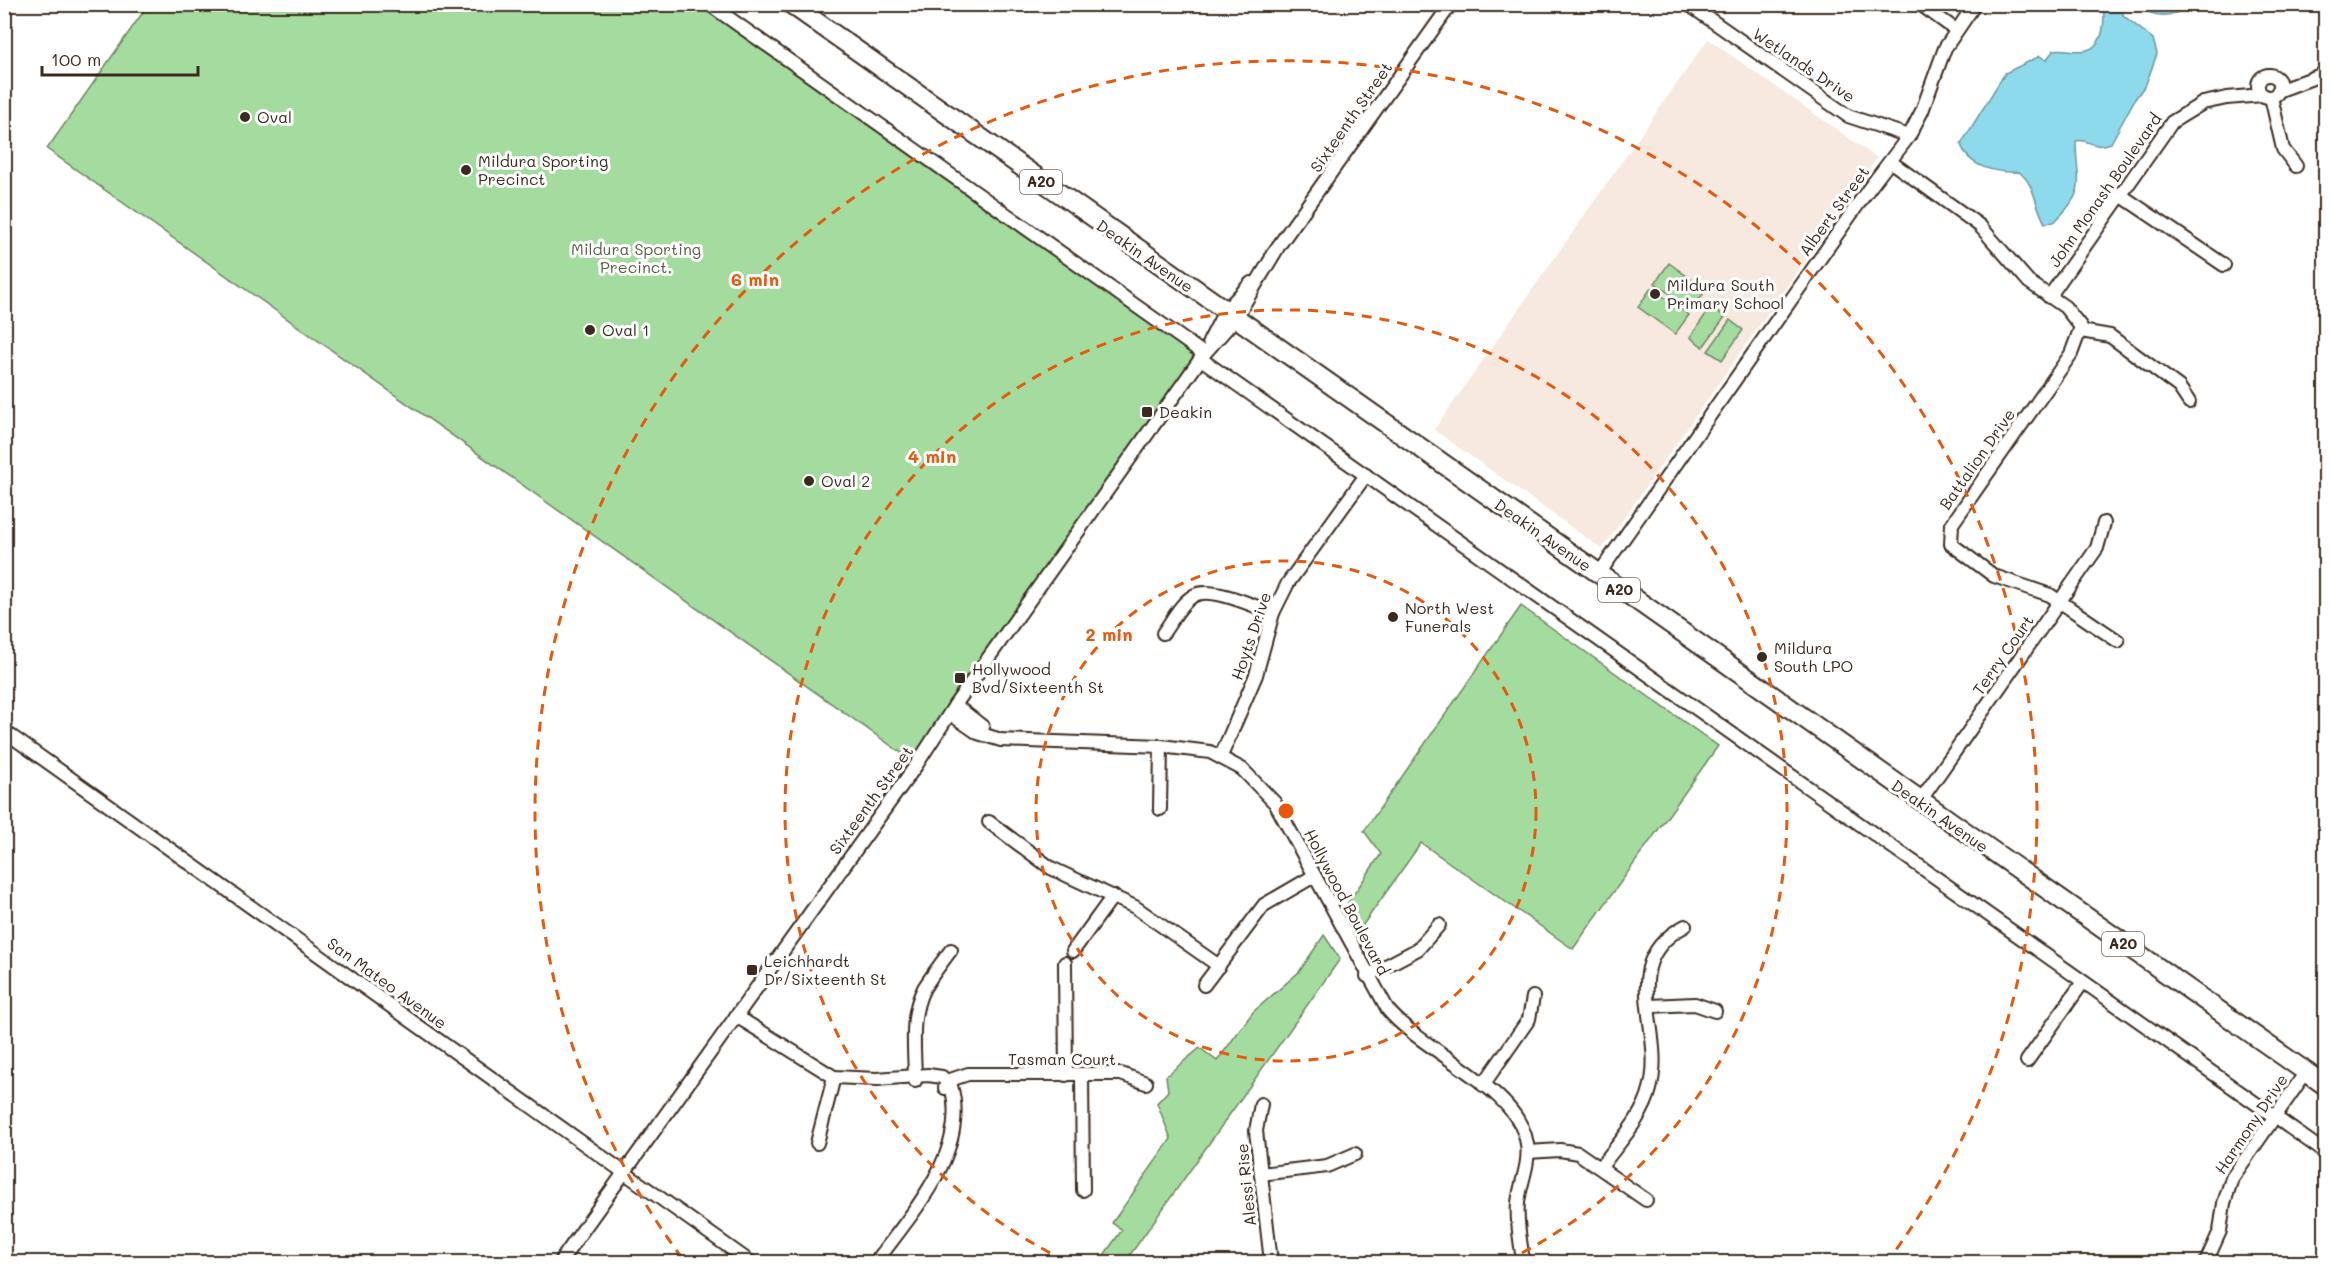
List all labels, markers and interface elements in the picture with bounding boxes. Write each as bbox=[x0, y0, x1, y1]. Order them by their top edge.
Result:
street label: Wetlands Drive bbox=[1749, 23, 1860, 107]
scale bar bbox=[42, 39, 198, 77]
text: 100 m bbox=[51, 47, 101, 71]
street label: Sixteenth Street bbox=[1305, 57, 1396, 176]
place label: Oval bbox=[257, 106, 292, 127]
street label: John Monash Boulevard bbox=[2044, 109, 2166, 271]
marker: Oval bbox=[238, 110, 252, 124]
place label: Mildura Sporting Precinct bbox=[478, 150, 608, 189]
street label: Albert Street bbox=[1794, 162, 1873, 260]
marker: Mildura Sporting Precinct bbox=[459, 163, 473, 177]
road number: A20 bbox=[1020, 170, 1062, 194]
street label: Deakin Avenue bbox=[1093, 214, 1198, 297]
park label: Mildura Sporting Precinct. bbox=[571, 238, 701, 277]
text: 6 min bbox=[731, 267, 779, 291]
place label: Mildura South Primary School bbox=[1667, 274, 1784, 313]
marker: Mildura South Primary School bbox=[1648, 287, 1662, 301]
place label: Oval 1 bbox=[602, 319, 649, 340]
marker: Oval 1 bbox=[583, 323, 597, 337]
place label: Deakin bbox=[1159, 401, 1212, 422]
street label: Battalion Drive bbox=[1934, 404, 2019, 513]
marker: Deakin bbox=[1140, 405, 1154, 419]
text: 4 min bbox=[908, 444, 956, 468]
place label: Oval 2 bbox=[821, 470, 870, 491]
marker: Oval 2 bbox=[802, 474, 816, 488]
street label: Deakin Avenue bbox=[1491, 493, 1596, 576]
road number: A20 bbox=[1598, 578, 1640, 602]
street label: Hoyts Drive bbox=[1226, 589, 1275, 683]
place label: North West Funerals bbox=[1405, 597, 1494, 636]
marker: North West Funerals bbox=[1386, 610, 1400, 624]
street label: Terry Court bbox=[1967, 611, 2038, 699]
text: 2 min bbox=[1085, 622, 1133, 646]
place label: Mildura South LPO bbox=[1774, 637, 1853, 676]
marker: Mildura South LPO bbox=[1755, 650, 1769, 664]
place label: Hollywood Bvd/Sixteenth St bbox=[972, 658, 1104, 697]
marker: Hollywood Bvd/Sixteenth St bbox=[953, 671, 967, 685]
street label: Sixteenth Street bbox=[824, 741, 917, 858]
street label: Deakin Avenue bbox=[1888, 774, 1993, 857]
centre of rings bbox=[1276, 801, 1296, 821]
street label: Hollywood Boulevard bbox=[1300, 825, 1395, 978]
street label: San Mateo Avenue bbox=[323, 932, 451, 1033]
road number: A20 bbox=[2102, 932, 2144, 956]
place label: Leichhardt Dr/Sixteenth St bbox=[764, 950, 886, 989]
marker: Leichhardt Dr/Sixteenth St bbox=[745, 963, 759, 977]
street label: Tasman Court bbox=[1008, 1048, 1116, 1069]
street label: Harmony Drive bbox=[2209, 1070, 2292, 1178]
street label: Alessi Rise bbox=[1231, 1142, 1260, 1228]

